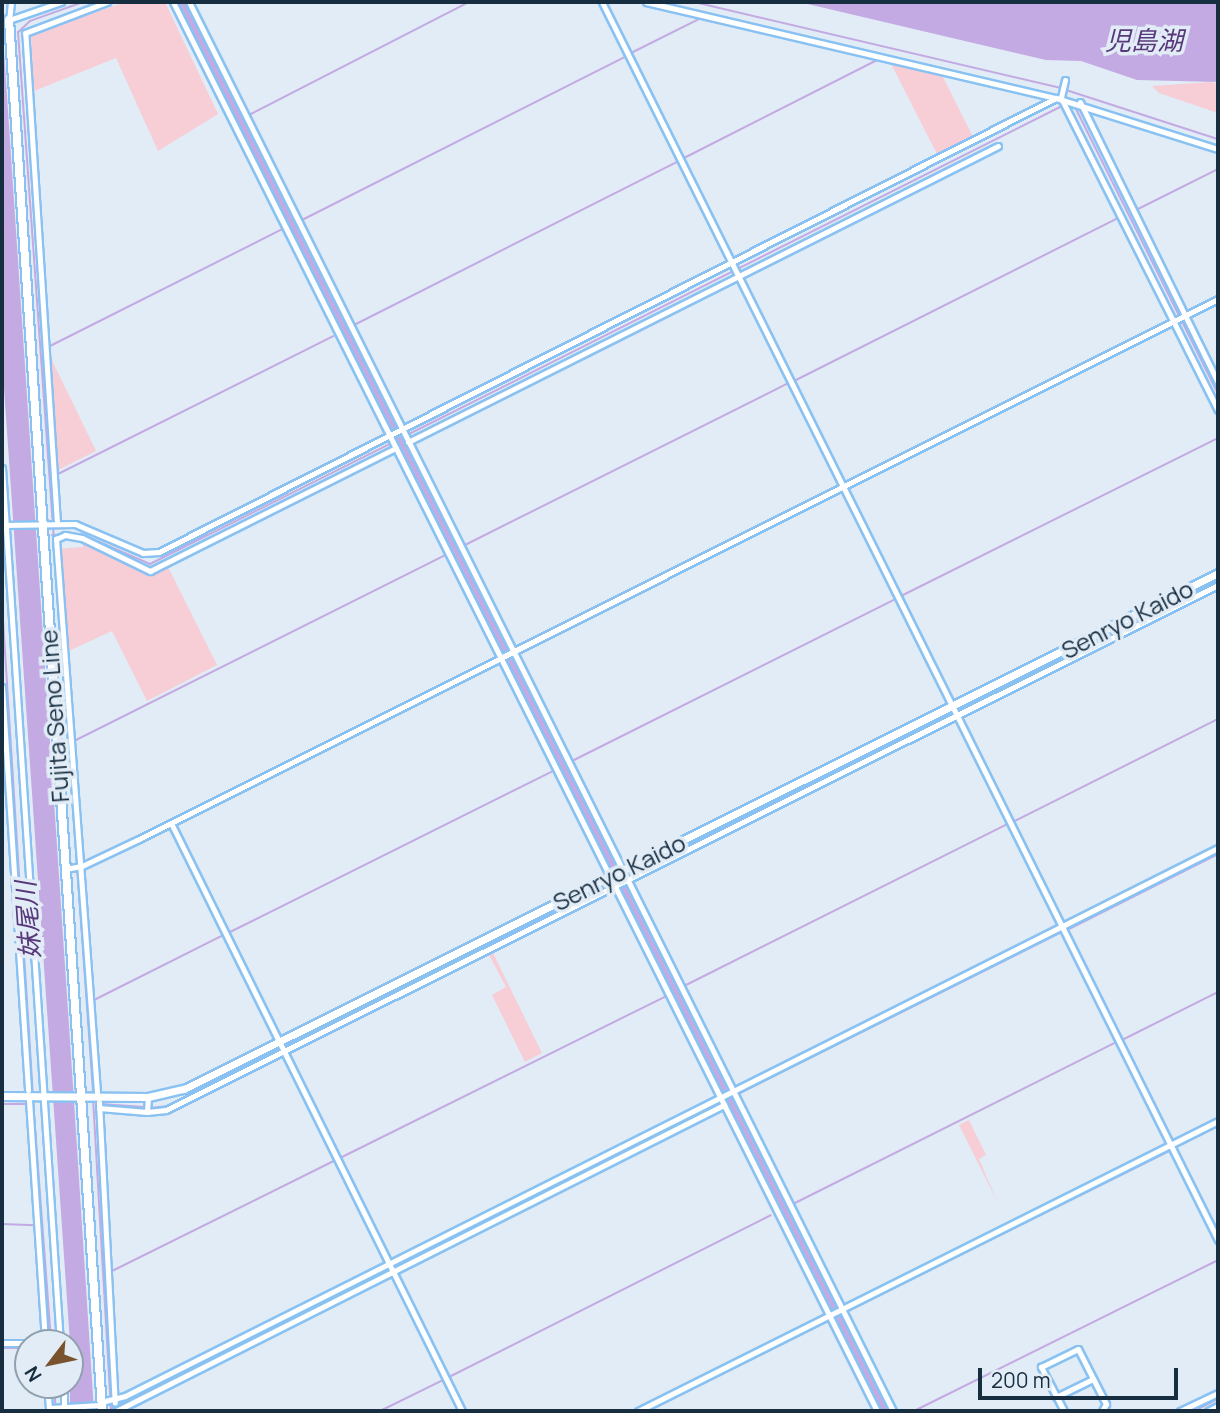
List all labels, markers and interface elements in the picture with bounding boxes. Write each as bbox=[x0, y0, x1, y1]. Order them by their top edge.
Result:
water label: 児島湖 bbox=[1105, 25, 1183, 57]
street label: Senryo Kaido bbox=[1056, 573, 1198, 665]
street label: Fujita Seno Line bbox=[34, 629, 74, 803]
street label: Senryo Kaido bbox=[548, 827, 690, 917]
water label: 妹尾川 bbox=[10, 880, 46, 960]
north arrow bbox=[14, 1329, 84, 1399]
scale bar bbox=[982, 1354, 1182, 1398]
text: N bbox=[18, 1361, 48, 1387]
text: 200 m bbox=[991, 1366, 1051, 1394]

